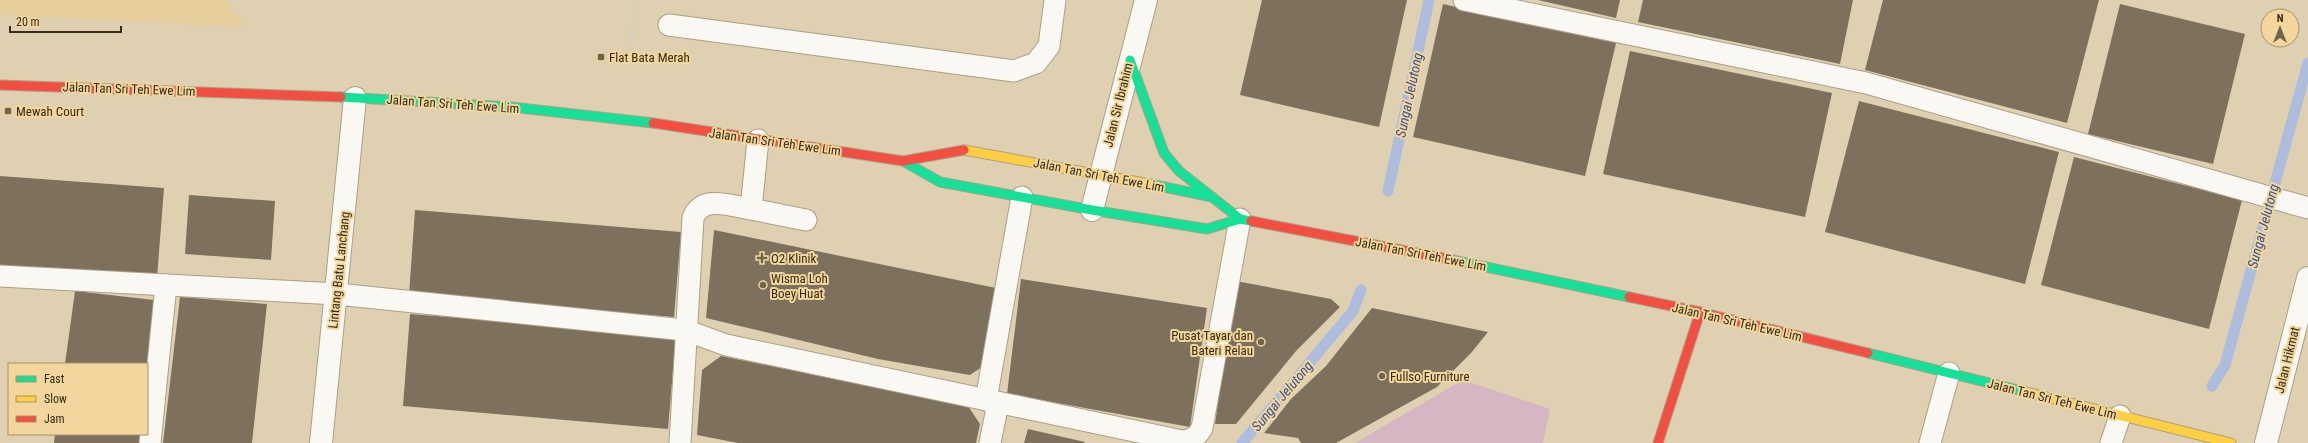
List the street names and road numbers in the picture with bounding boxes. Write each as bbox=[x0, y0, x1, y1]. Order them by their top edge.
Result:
street label: Jalan Sir Ibrahim bbox=[1100, 61, 1136, 149]
street label: Jalan Tan Sri Teh Ewe Lim bbox=[62, 79, 196, 99]
street label: Jalan Tan Sri Teh Ewe Lim bbox=[386, 92, 520, 116]
street label: Jalan Tan Sri Teh Ewe Lim bbox=[708, 125, 842, 159]
street label: Jalan Tan Sri Teh Ewe Lim bbox=[1032, 155, 1166, 195]
street label: Lintang Batu Lanchang bbox=[325, 211, 353, 329]
street label: Jalan Tan Sri Teh Ewe Lim bbox=[1354, 234, 1488, 274]
street label: Jalan Tan Sri Teh Ewe Lim bbox=[1671, 300, 1803, 344]
street label: Jalan Hikmat bbox=[2272, 325, 2303, 395]
street label: Jalan Tan Sri Teh Ewe Lim bbox=[1986, 376, 2118, 422]

